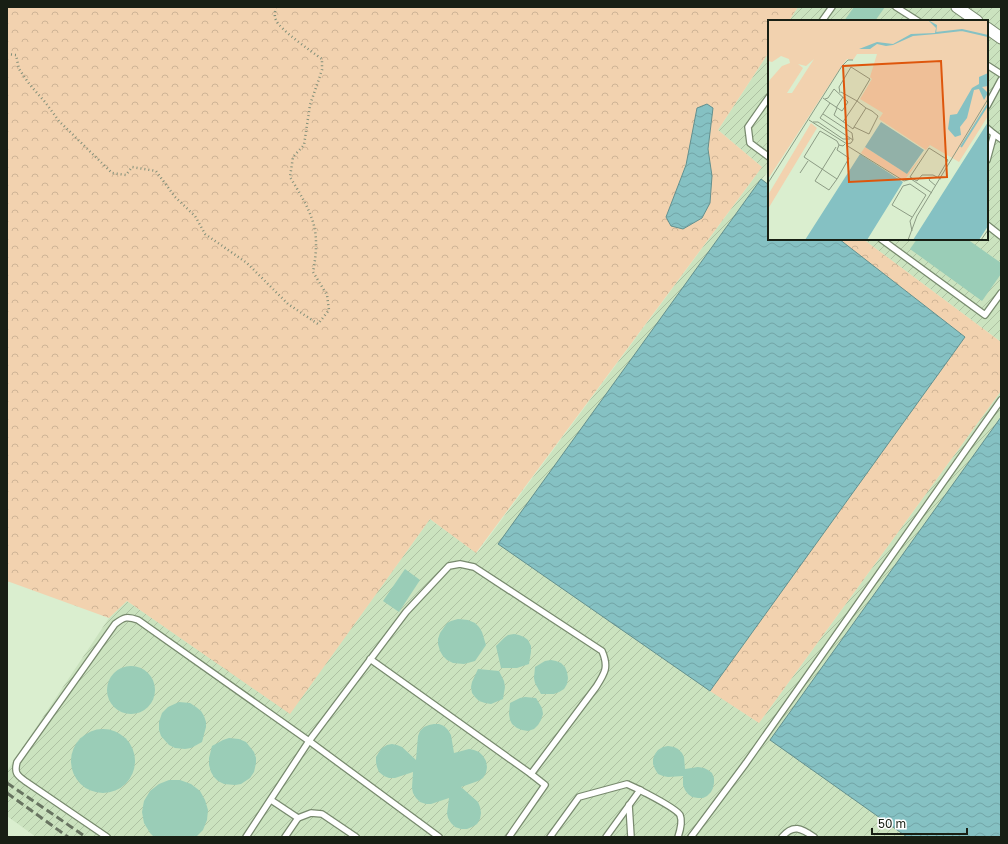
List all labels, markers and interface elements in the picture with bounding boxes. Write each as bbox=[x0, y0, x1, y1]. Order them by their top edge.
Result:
inset map bbox=[768, 20, 988, 240]
scale bar bbox=[872, 810, 967, 836]
text: 50 m bbox=[878, 816, 906, 831]

